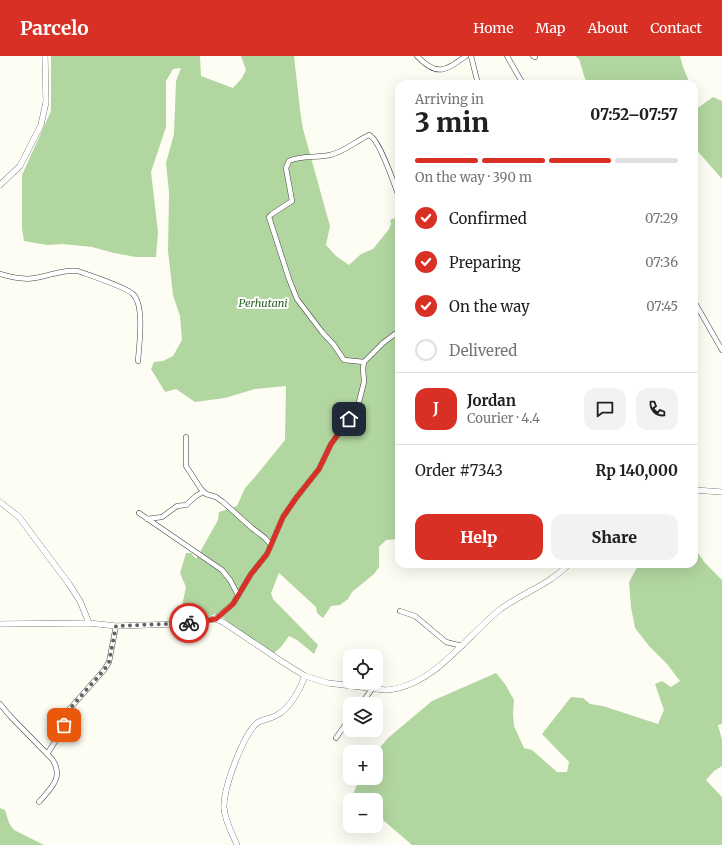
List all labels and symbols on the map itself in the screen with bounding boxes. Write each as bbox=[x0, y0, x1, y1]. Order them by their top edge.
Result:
park label: Perhutani bbox=[238, 296, 288, 310]
pin bbox=[332, 402, 366, 436]
courier bbox=[169, 603, 209, 643]
pin bbox=[47, 708, 81, 742]

